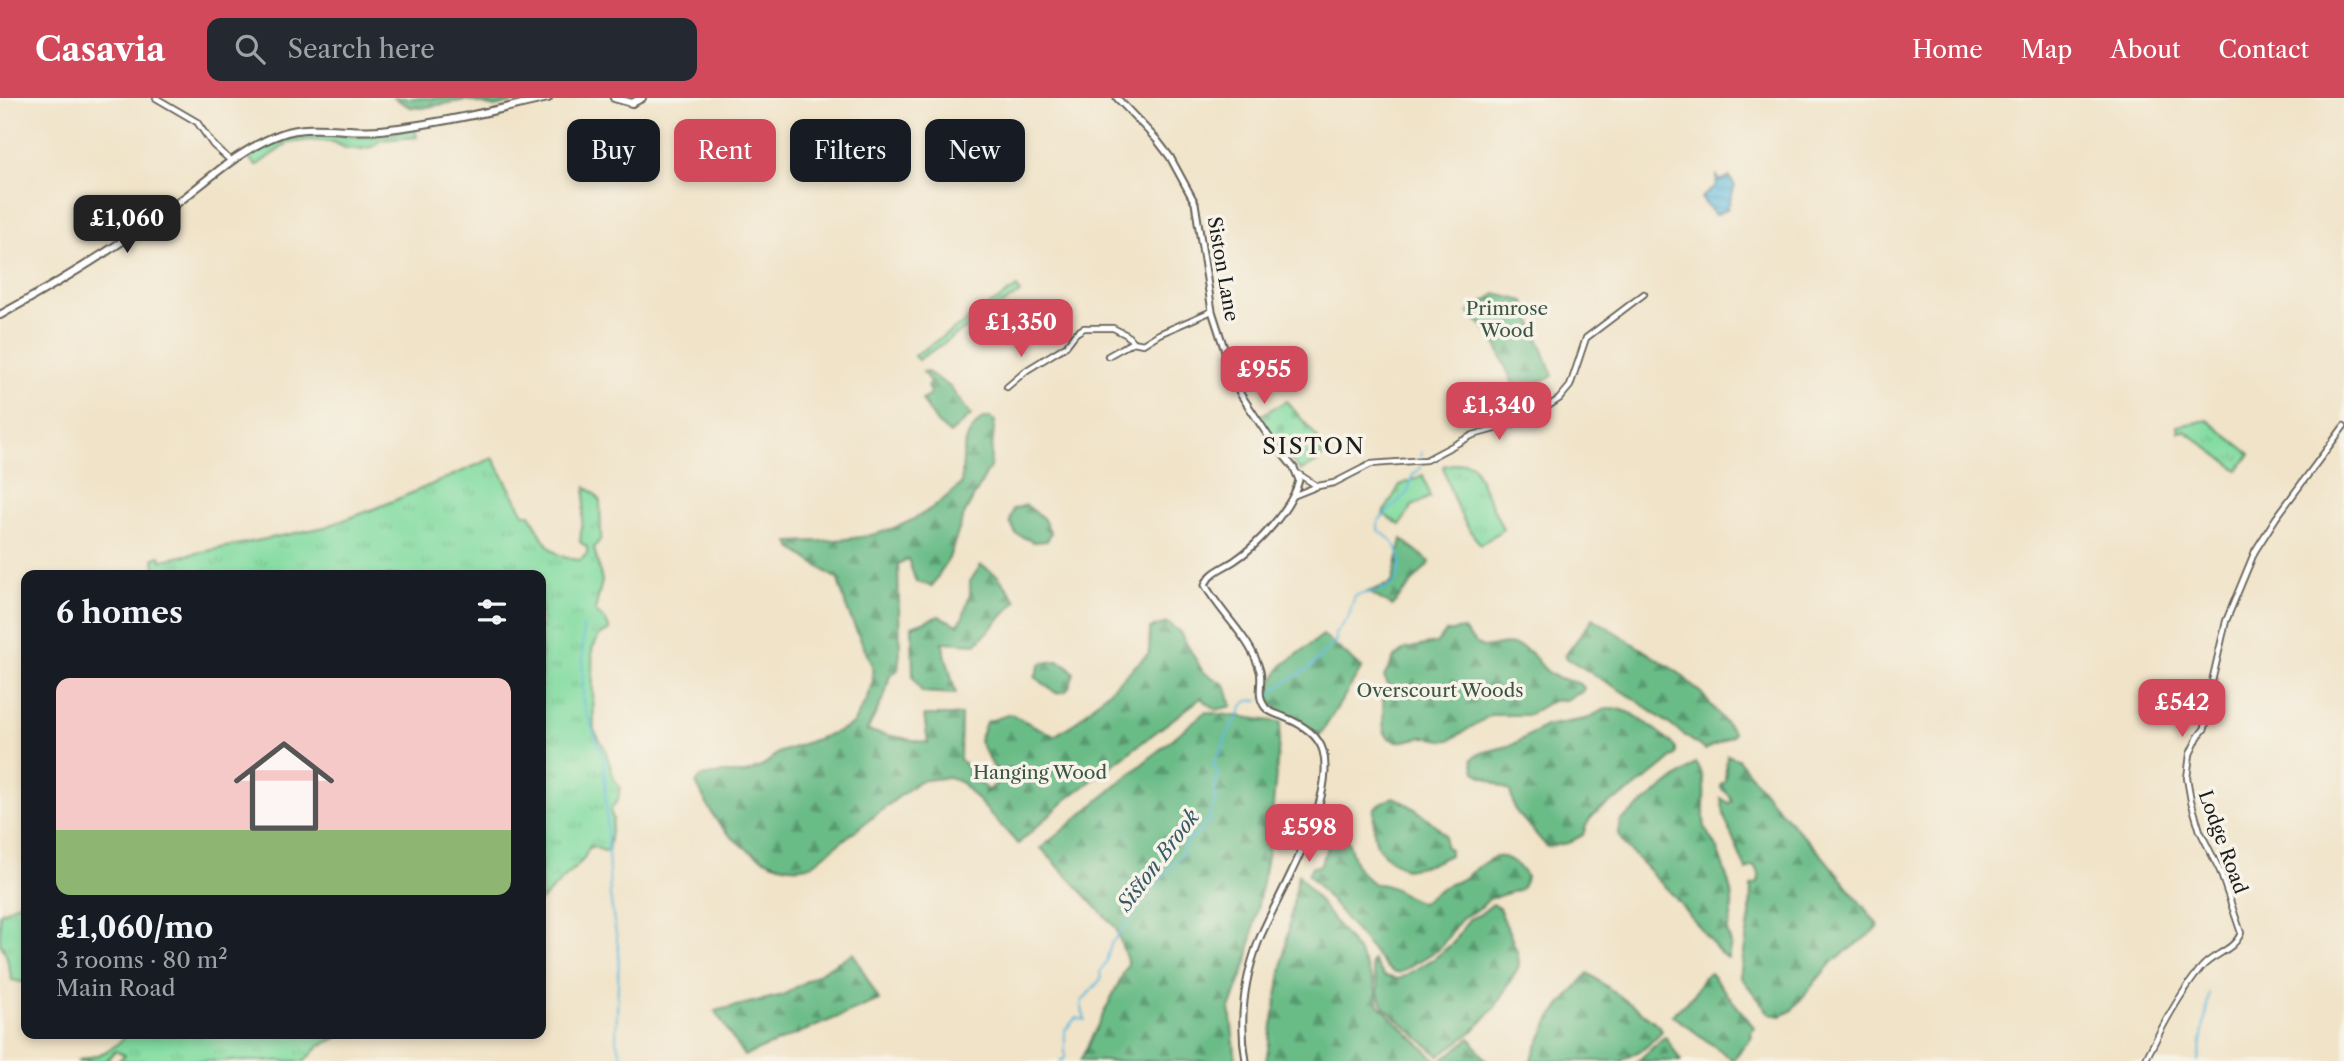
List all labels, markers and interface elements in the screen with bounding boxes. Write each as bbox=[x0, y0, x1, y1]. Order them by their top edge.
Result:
search box bbox=[207, 18, 697, 81]
text: Casavia bbox=[35, 29, 165, 70]
icon: search bbox=[231, 30, 269, 68]
text: Search here bbox=[287, 33, 435, 65]
text: Home bbox=[1912, 35, 1983, 64]
text: Map bbox=[2021, 35, 2072, 64]
text: About bbox=[2110, 35, 2181, 64]
text: Contact bbox=[2219, 35, 2309, 64]
chip: Buy bbox=[567, 119, 660, 182]
chip: Rent bbox=[674, 119, 776, 182]
chip: Filters bbox=[790, 119, 911, 182]
chip: New bbox=[925, 119, 1025, 182]
pin: £1,060 bbox=[70, 195, 184, 255]
text: £1,060 bbox=[90, 204, 164, 232]
street label: Siston Lane bbox=[1203, 215, 1243, 323]
park label: Primrose Wood bbox=[1466, 297, 1548, 342]
pin: £1,350 bbox=[964, 300, 1078, 359]
text: £1,350 bbox=[985, 308, 1057, 336]
pin: £955 bbox=[1223, 346, 1305, 406]
text: £955 bbox=[1237, 355, 1291, 383]
pin: £1,340 bbox=[1442, 382, 1556, 442]
text: £1,340 bbox=[1462, 391, 1536, 419]
district label: SISTON bbox=[1262, 432, 1366, 460]
icon: filters bbox=[473, 593, 511, 631]
text: 6 homes bbox=[56, 594, 183, 631]
park label: Overscourt Woods bbox=[1356, 679, 1524, 702]
pin: £542 bbox=[2141, 680, 2223, 739]
text: £542 bbox=[2154, 688, 2210, 716]
icon: home bbox=[221, 723, 347, 849]
park label: Hanging Wood bbox=[973, 761, 1108, 784]
street label: Lodge Road bbox=[2194, 787, 2252, 897]
water label: Siston Brook bbox=[1111, 804, 1204, 917]
pin: £598 bbox=[1268, 804, 1350, 864]
text: £598 bbox=[1281, 813, 1337, 841]
text: £1,060/mo bbox=[56, 909, 213, 946]
text: 3 rooms · 80 m² bbox=[56, 946, 228, 974]
text: Main Road bbox=[56, 974, 176, 1002]

